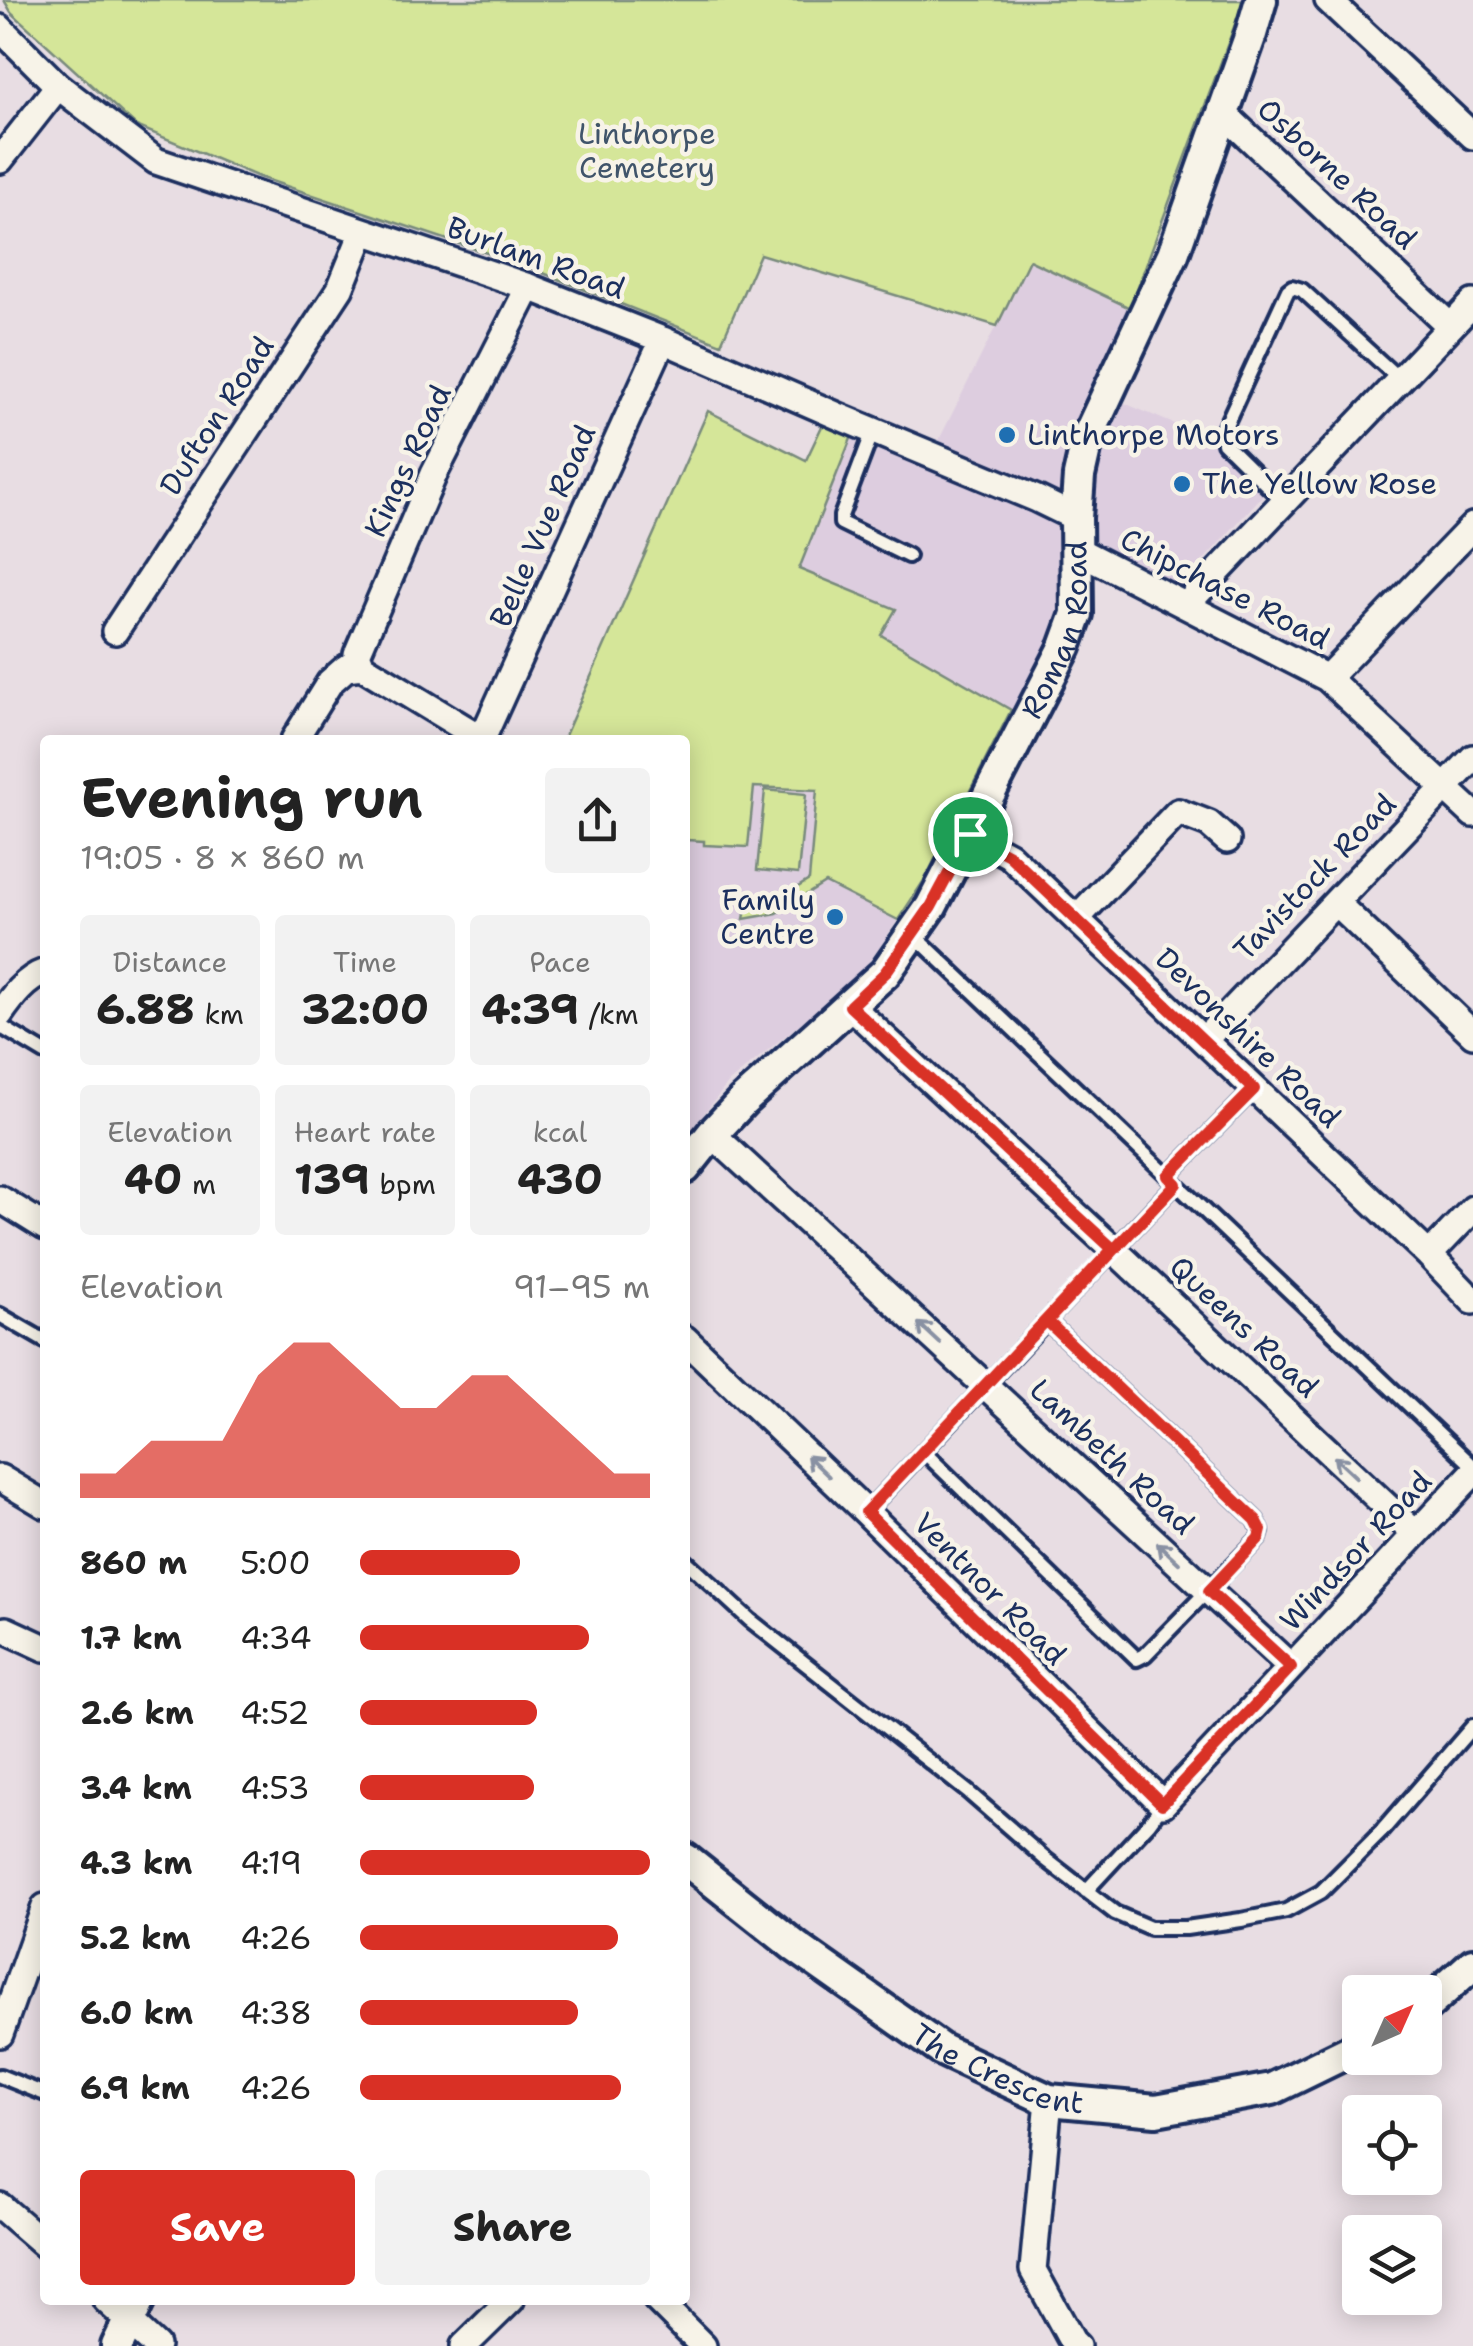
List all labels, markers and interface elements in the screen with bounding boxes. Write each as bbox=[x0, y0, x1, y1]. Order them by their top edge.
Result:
street label: Osborne Road bbox=[1248, 89, 1426, 259]
park label: Linthorpe Cemetery bbox=[578, 113, 716, 188]
street label: Burlam Road bbox=[441, 206, 631, 309]
street label: Dufton Road bbox=[150, 328, 283, 503]
street label: Kings Road bbox=[354, 378, 461, 544]
place label: Linthorpe Motors bbox=[1027, 414, 1280, 455]
street label: Belle Vue Road bbox=[480, 418, 605, 633]
marker: Linthorpe Motors bbox=[996, 424, 1018, 446]
place label: The Yellow Rose bbox=[1202, 463, 1437, 504]
marker: The Yellow Rose bbox=[1171, 473, 1193, 495]
street label: Chipchase Road bbox=[1113, 518, 1337, 659]
street label: Roman Road bbox=[1011, 541, 1097, 726]
text: Evening run bbox=[80, 761, 423, 835]
button: share bbox=[545, 768, 650, 873]
street label: Tavistock Road bbox=[1224, 784, 1405, 969]
pin bbox=[928, 792, 1013, 877]
icon: arrive bbox=[943, 807, 998, 862]
text: 19:05 · 8 × 860 m bbox=[80, 836, 365, 879]
place label: Family Centre bbox=[720, 879, 815, 954]
marker: Family Centre bbox=[824, 906, 846, 928]
street label: Devonshire Road bbox=[1146, 938, 1350, 1137]
text: Distance bbox=[113, 943, 227, 981]
text: Time bbox=[333, 943, 397, 981]
text: Pace bbox=[529, 943, 591, 981]
text: 6.88 bbox=[96, 981, 195, 1037]
text: 32:00 bbox=[301, 981, 429, 1037]
text: 4:39 bbox=[481, 981, 579, 1037]
text: km bbox=[195, 995, 244, 1033]
text: /km bbox=[579, 995, 639, 1033]
text: Elevation bbox=[107, 1113, 233, 1151]
text: Heart rate bbox=[294, 1113, 436, 1151]
text: kcal bbox=[533, 1113, 587, 1151]
text: 40 bbox=[124, 1151, 183, 1207]
text: 139 bbox=[294, 1151, 370, 1207]
text: 430 bbox=[517, 1151, 603, 1207]
text: m bbox=[183, 1165, 216, 1203]
text: bpm bbox=[370, 1165, 436, 1203]
street label: Queens Road bbox=[1161, 1247, 1328, 1407]
text: Elevation bbox=[80, 1265, 223, 1308]
text: 91–95 m bbox=[513, 1265, 650, 1308]
one-way arrow bbox=[917, 1322, 942, 1345]
street label: Lambeth Road bbox=[1021, 1369, 1204, 1544]
one-way arrow bbox=[806, 1454, 830, 1478]
one-way arrow bbox=[1333, 1455, 1357, 1479]
street label: Windsor Road bbox=[1270, 1461, 1441, 1640]
street label: Ventnor Road bbox=[905, 1503, 1076, 1674]
text: 860 m bbox=[80, 1541, 187, 1584]
text: 5:00 bbox=[240, 1541, 311, 1584]
one-way arrow bbox=[1156, 1542, 1181, 1565]
text: 1.7 km bbox=[80, 1616, 182, 1659]
text: 4:34 bbox=[240, 1616, 312, 1659]
text: 2.6 km bbox=[80, 1691, 194, 1734]
text: 4:52 bbox=[240, 1691, 310, 1734]
text: 3.4 km bbox=[80, 1766, 192, 1809]
text: 4:53 bbox=[240, 1766, 310, 1809]
text: 4.3 km bbox=[80, 1841, 193, 1884]
text: 4:19 bbox=[240, 1841, 302, 1884]
text: 5.2 km bbox=[80, 1916, 191, 1959]
text: 4:26 bbox=[240, 1916, 312, 1959]
north arrow bbox=[1342, 1975, 1442, 2075]
map controls bbox=[1342, 1975, 1442, 2315]
text: 6.0 km bbox=[80, 1991, 193, 2034]
text: 4:38 bbox=[240, 1991, 312, 2034]
street label: The Crescent bbox=[903, 2014, 1085, 2123]
text: 6.9 km bbox=[80, 2066, 190, 2109]
text: 4:26 bbox=[240, 2066, 312, 2109]
button: locate bbox=[1342, 2095, 1442, 2195]
button: Save bbox=[80, 2170, 355, 2285]
button: Share bbox=[375, 2170, 650, 2285]
button: layers bbox=[1342, 2215, 1442, 2315]

